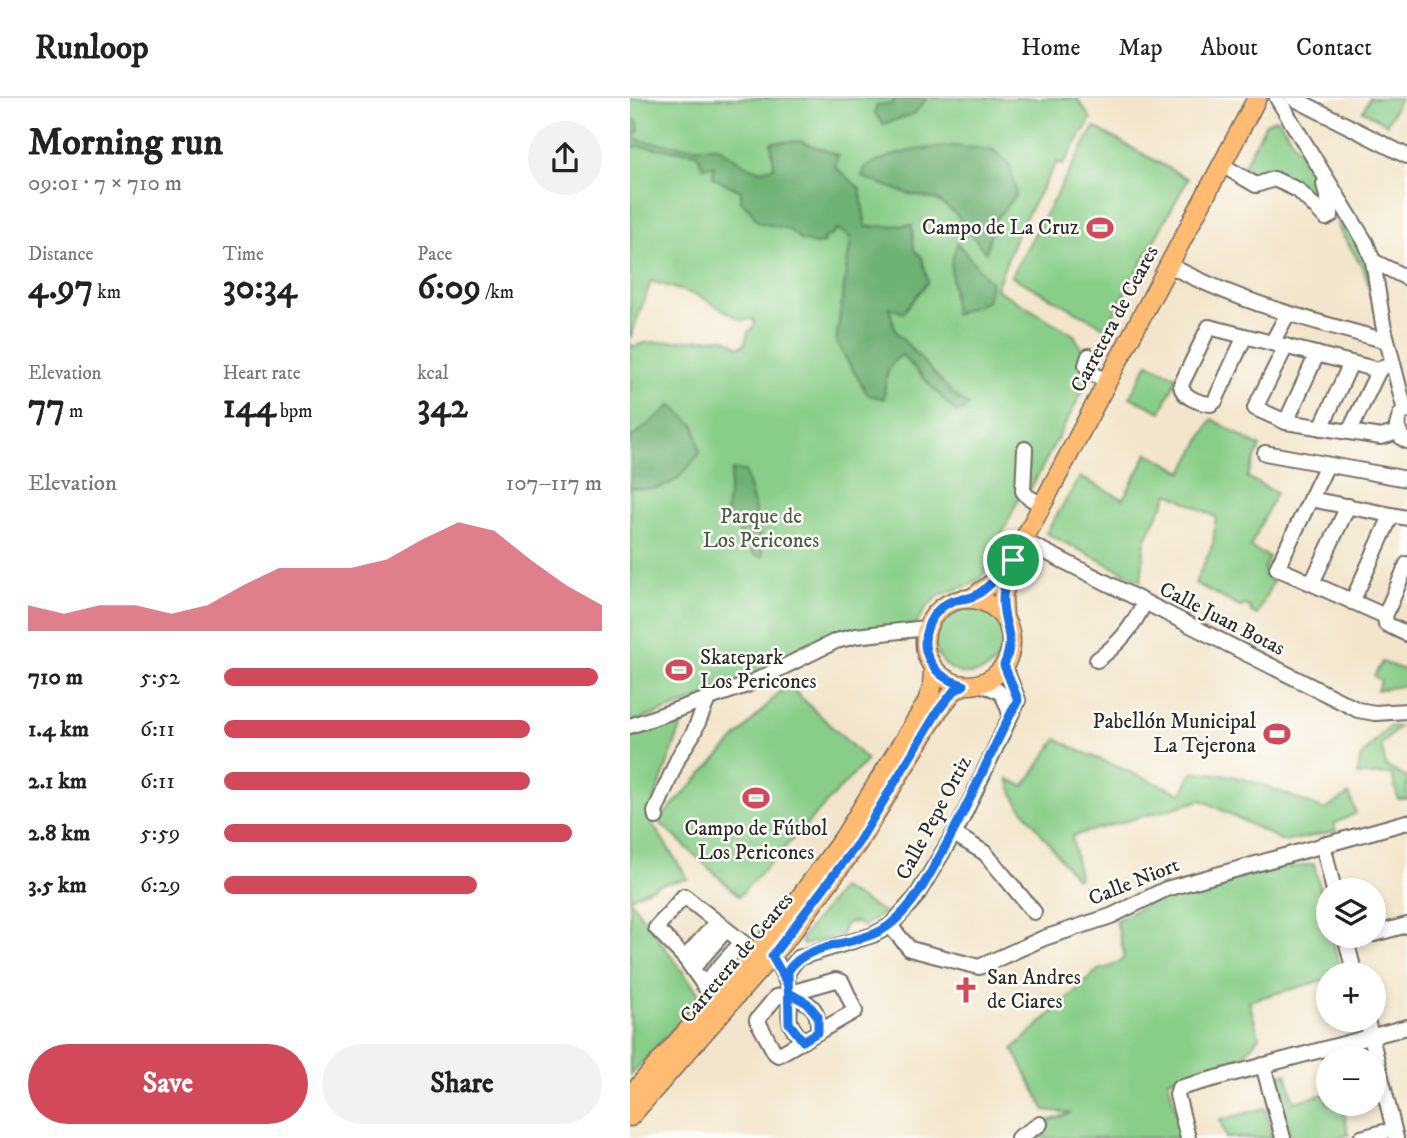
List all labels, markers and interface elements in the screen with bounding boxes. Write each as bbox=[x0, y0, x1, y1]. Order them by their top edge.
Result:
text: Runloop bbox=[35, 28, 149, 69]
text: Home bbox=[1021, 33, 1080, 63]
text: Map bbox=[1118, 33, 1163, 63]
text: About bbox=[1201, 33, 1258, 63]
text: Contact bbox=[1296, 33, 1372, 63]
text: Morning run bbox=[28, 119, 223, 167]
button: share bbox=[528, 121, 602, 195]
text: 09:01 · 7 × 710 m bbox=[28, 169, 182, 198]
sports icon: Campo de La Cruz bbox=[1085, 213, 1115, 243]
place label: Campo de La Cruz bbox=[922, 215, 1079, 241]
street label: Carretera de Ceares bbox=[1065, 241, 1165, 397]
text: Distance bbox=[28, 243, 93, 266]
text: Time bbox=[223, 243, 264, 266]
text: Pace bbox=[417, 243, 452, 266]
text: 4.97 bbox=[28, 266, 93, 310]
text: 30:34 bbox=[223, 266, 297, 310]
text: 6:09 bbox=[417, 266, 481, 310]
text: km bbox=[93, 281, 121, 304]
text: /km bbox=[481, 281, 514, 304]
text: Elevation bbox=[28, 362, 102, 385]
text: Heart rate bbox=[223, 362, 301, 385]
text: kcal bbox=[417, 362, 449, 385]
text: 77 bbox=[28, 385, 65, 429]
text: 144 bbox=[223, 385, 276, 429]
text: 342 bbox=[417, 385, 468, 429]
text: m bbox=[65, 400, 83, 423]
text: bpm bbox=[276, 400, 313, 423]
text: Elevation bbox=[28, 469, 117, 498]
text: 107–117 m bbox=[506, 469, 602, 498]
park label: Parque de Los Pericones bbox=[703, 504, 819, 554]
pin bbox=[983, 530, 1043, 590]
icon: arrive bbox=[994, 541, 1032, 579]
street label: Calle Juan Botas bbox=[1155, 576, 1289, 662]
place label: Skatepark Los Pericones bbox=[700, 645, 817, 695]
sports icon: Skatepark Los Pericones bbox=[664, 655, 694, 685]
text: 710 m bbox=[28, 663, 83, 692]
text: 5:52 bbox=[140, 663, 180, 692]
place label: Pabellón Municipal La Tejerona bbox=[1093, 709, 1257, 759]
text: 1.4 km bbox=[28, 715, 89, 744]
text: 6:11 bbox=[140, 715, 175, 744]
sports icon: Pabellón Municipal La Tejerona bbox=[1262, 719, 1292, 749]
street label: Calle Pepe Ortiz bbox=[890, 751, 978, 885]
text: 2.1 km bbox=[28, 767, 87, 796]
text: 6:11 bbox=[140, 767, 175, 796]
sports icon: Campo de Fútbol Los Pericones bbox=[741, 783, 771, 813]
place label: Campo de Fútbol Los Pericones bbox=[684, 816, 828, 866]
text: 2.8 km bbox=[28, 819, 90, 848]
text: 5:59 bbox=[140, 819, 180, 848]
street label: Calle Niort bbox=[1085, 852, 1183, 912]
text: 3.5 km bbox=[28, 871, 87, 900]
text: 6:29 bbox=[140, 871, 181, 900]
map controls bbox=[1316, 878, 1386, 1116]
button: layers bbox=[1316, 878, 1386, 948]
street label: Carretera de Ceares bbox=[675, 887, 799, 1029]
button: + bbox=[1316, 962, 1386, 1032]
place label: San Andres de Ciares bbox=[987, 965, 1081, 1015]
church icon: San Andres de Ciares bbox=[951, 975, 981, 1005]
button: Save bbox=[28, 1044, 308, 1124]
button: Share bbox=[322, 1044, 602, 1124]
button: − bbox=[1316, 1046, 1386, 1116]

